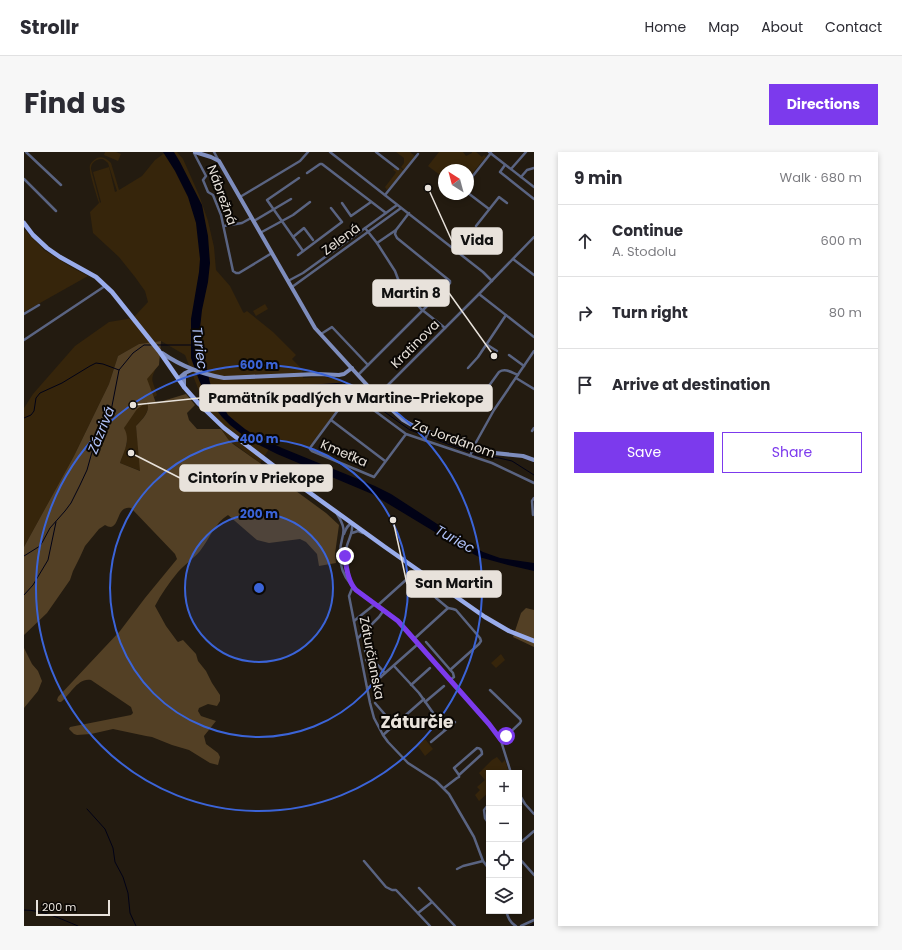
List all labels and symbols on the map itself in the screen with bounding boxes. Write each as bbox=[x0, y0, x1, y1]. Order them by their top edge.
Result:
street label: Nábrežná bbox=[202, 162, 242, 228]
north arrow bbox=[438, 164, 474, 200]
street label: Zelená bbox=[318, 219, 364, 259]
callout: Vida bbox=[452, 228, 502, 254]
text: Vida bbox=[460, 230, 494, 250]
callout: Martin 8 bbox=[373, 280, 449, 306]
text: Martin 8 bbox=[381, 283, 441, 303]
street label: Kratinova bbox=[386, 315, 444, 373]
water label: Turiec bbox=[187, 326, 213, 371]
text: 600 m bbox=[240, 356, 279, 373]
callout: Pamätník padlých v Martine-Priekope bbox=[200, 385, 492, 411]
text: Pamätník padlých v Martine-Priekope bbox=[208, 388, 484, 408]
water label: Zázrivá bbox=[82, 403, 120, 458]
street label: Za Jordánom bbox=[410, 415, 498, 463]
text: 400 m bbox=[239, 430, 279, 447]
street label: Kmeťka bbox=[318, 435, 370, 471]
callout: Cintorín v Priekope bbox=[180, 465, 332, 491]
text: Cintorín v Priekope bbox=[188, 468, 325, 488]
text: 200 m bbox=[240, 505, 278, 522]
water label: Turiec bbox=[432, 520, 479, 558]
route end bbox=[336, 547, 354, 565]
callout: San Martin bbox=[407, 571, 501, 597]
text: San Martin bbox=[415, 573, 493, 593]
centre of rings bbox=[252, 581, 266, 595]
street label: Záturčianska bbox=[355, 615, 389, 701]
district label: Záturčie bbox=[380, 710, 454, 734]
route start bbox=[497, 727, 515, 745]
scale bar bbox=[36, 898, 110, 917]

